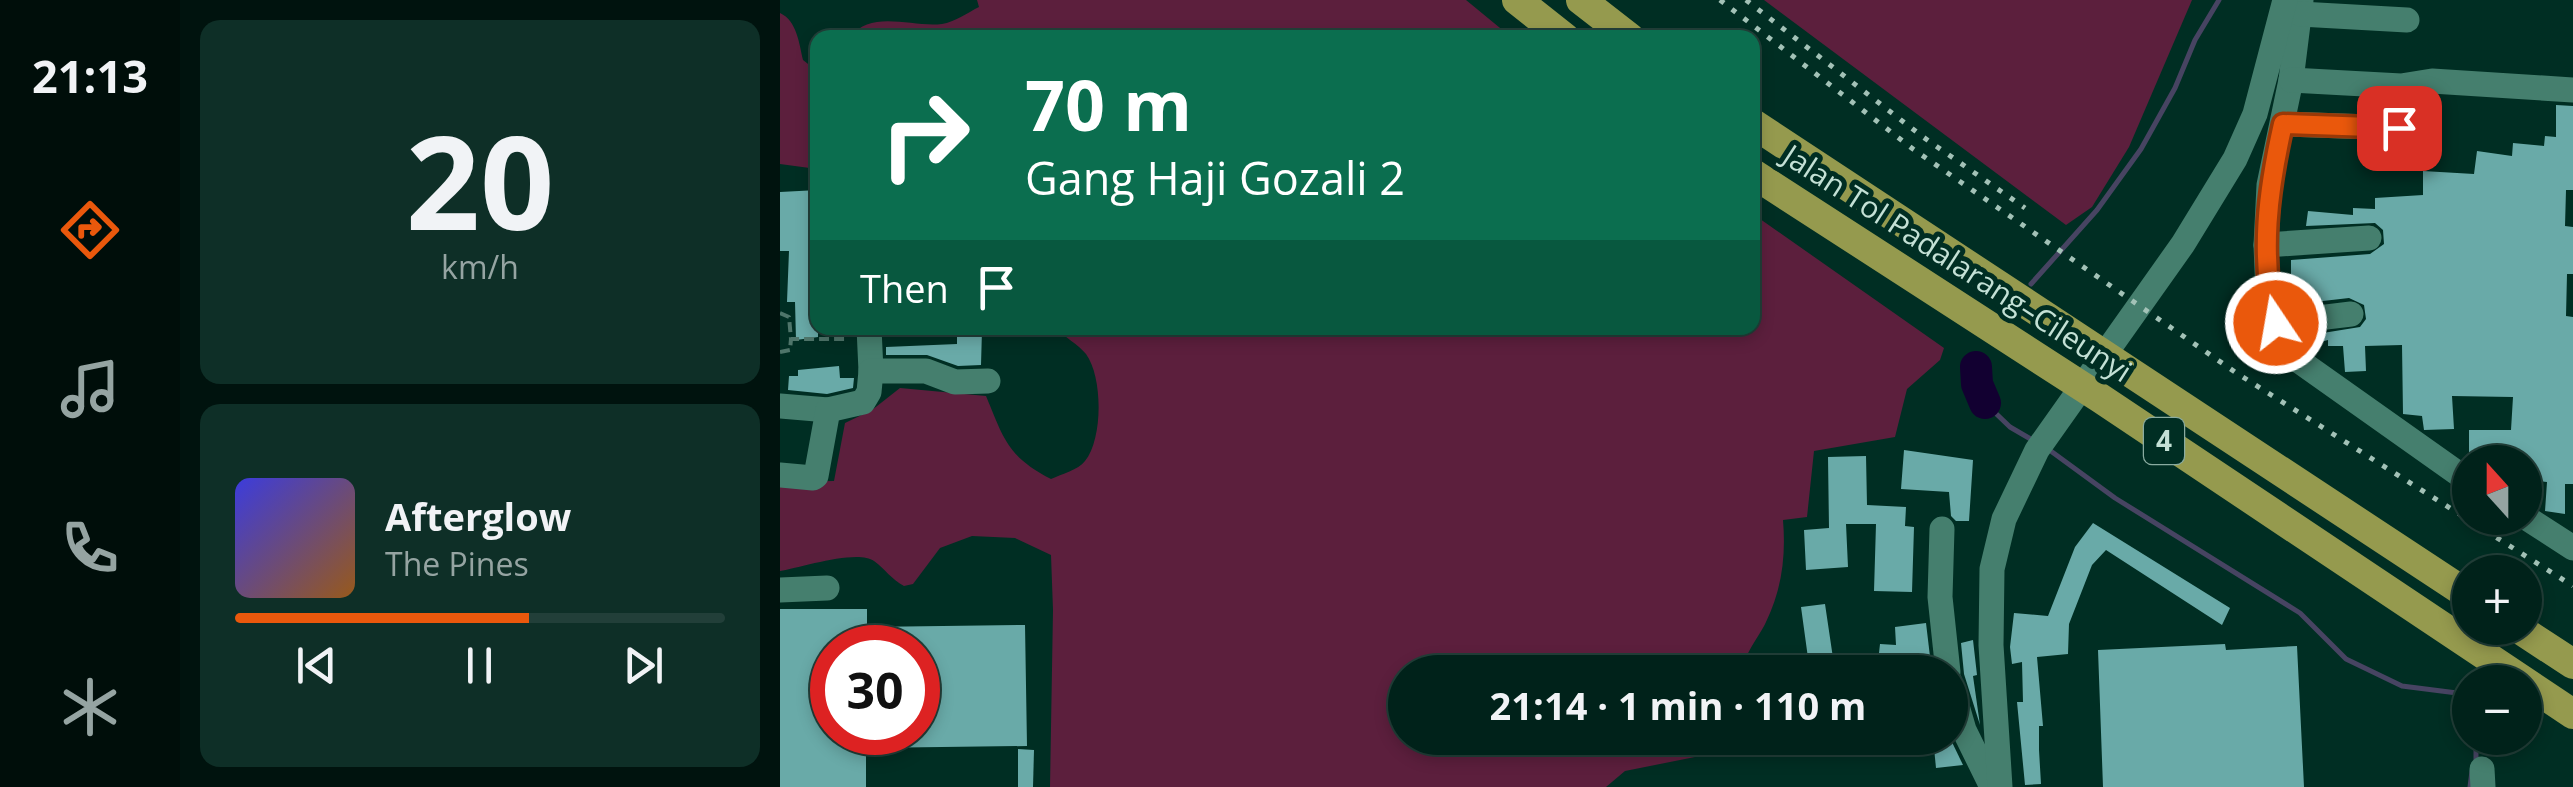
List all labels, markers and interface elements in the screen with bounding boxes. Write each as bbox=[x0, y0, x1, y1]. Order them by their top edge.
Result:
text: 21:13 bbox=[32, 45, 148, 106]
text: 70 m bbox=[1025, 56, 1192, 152]
icon: right bbox=[860, 70, 990, 200]
pin bbox=[2357, 86, 2442, 171]
text: 20 bbox=[406, 91, 554, 268]
icon: arrive bbox=[2372, 101, 2427, 156]
street label: Jalan Tol Padalarang–Cileunyi bbox=[1773, 133, 2140, 391]
text: Gang Haji Gozali 2 bbox=[1025, 147, 1405, 208]
icon: directions bbox=[55, 195, 125, 265]
text: km/h bbox=[441, 245, 519, 288]
icon: arrive bbox=[969, 260, 1024, 315]
text: Then bbox=[860, 262, 949, 314]
position arrow bbox=[2224, 271, 2328, 375]
icon: music bbox=[55, 354, 125, 424]
road number: 4 bbox=[2144, 418, 2184, 464]
north arrow bbox=[2452, 445, 2542, 535]
map controls bbox=[2452, 445, 2542, 755]
text: Afterglow bbox=[385, 490, 571, 542]
icon: phone bbox=[55, 513, 125, 583]
text: The Pines bbox=[385, 542, 529, 585]
button: + bbox=[2452, 555, 2542, 645]
speed limit sign: 30 bbox=[810, 625, 940, 755]
icon: previous bbox=[289, 638, 344, 693]
icon: pause bbox=[452, 638, 507, 693]
icon: next bbox=[616, 638, 671, 693]
button: − bbox=[2452, 665, 2542, 755]
icon: climate bbox=[55, 672, 125, 742]
text: 21:14 · 1 min · 110 m bbox=[1490, 679, 1866, 731]

